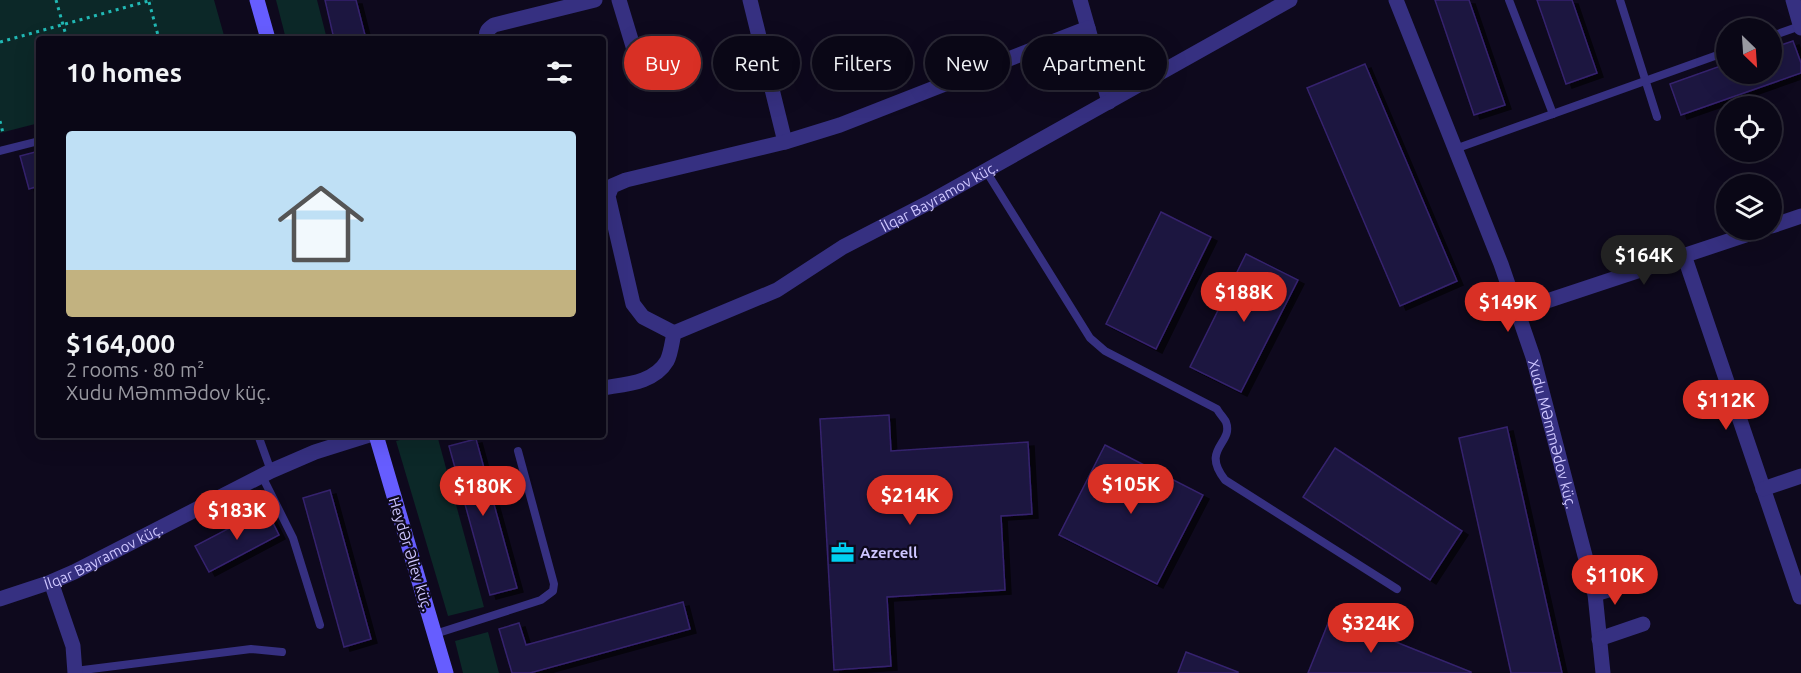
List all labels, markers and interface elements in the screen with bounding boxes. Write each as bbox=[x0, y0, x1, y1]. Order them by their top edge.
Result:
north arrow bbox=[1716, 18, 1782, 84]
map controls bbox=[1716, 18, 1782, 240]
chip: Buy bbox=[624, 36, 701, 90]
chip: Rent bbox=[713, 36, 800, 90]
chip: Filters bbox=[812, 36, 913, 90]
chip: New bbox=[925, 36, 1010, 90]
chip: Apartment bbox=[1022, 36, 1167, 90]
icon: filters bbox=[543, 56, 576, 89]
text: 10 homes bbox=[66, 58, 182, 87]
button: locate bbox=[1716, 96, 1782, 162]
street label: İlqar Bayramov küç. bbox=[878, 157, 1000, 235]
icon: home bbox=[267, 170, 375, 278]
button: layers bbox=[1716, 174, 1782, 240]
pin: $164K bbox=[1602, 235, 1686, 286]
text: $164K bbox=[1615, 243, 1673, 266]
pin: $188K bbox=[1202, 272, 1286, 323]
text: $188K bbox=[1215, 280, 1273, 303]
pin: $149K bbox=[1466, 282, 1550, 333]
text: $149K bbox=[1479, 290, 1537, 313]
text: $164,000 bbox=[66, 329, 175, 358]
street label: Xudu Məmmədov küç. bbox=[1525, 357, 1581, 510]
text: 2 rooms · 80 m² bbox=[66, 358, 204, 381]
pin: $112K bbox=[1684, 380, 1768, 431]
text: Xudu Məmmədov küç. bbox=[66, 381, 271, 404]
text: $112K bbox=[1697, 388, 1755, 411]
pin: $105K bbox=[1089, 464, 1173, 515]
pin: $180K bbox=[441, 466, 525, 517]
text: $105K bbox=[1102, 472, 1160, 495]
text: $180K bbox=[454, 474, 512, 497]
pin: $214K bbox=[868, 475, 952, 526]
text: $214K bbox=[881, 483, 939, 506]
pin: $183K bbox=[195, 490, 279, 541]
street label: Heydər Əliev küç. bbox=[386, 495, 436, 613]
text: $183K bbox=[208, 498, 266, 521]
street label: İlqar Bayramov küç. bbox=[42, 519, 166, 592]
office icon: Azercell bbox=[829, 539, 855, 565]
place label: Azercell bbox=[860, 544, 918, 561]
pin: $110K bbox=[1573, 555, 1657, 606]
text: $110K bbox=[1586, 563, 1644, 586]
pin: $324K bbox=[1329, 603, 1413, 654]
text: $324K bbox=[1342, 611, 1400, 634]

